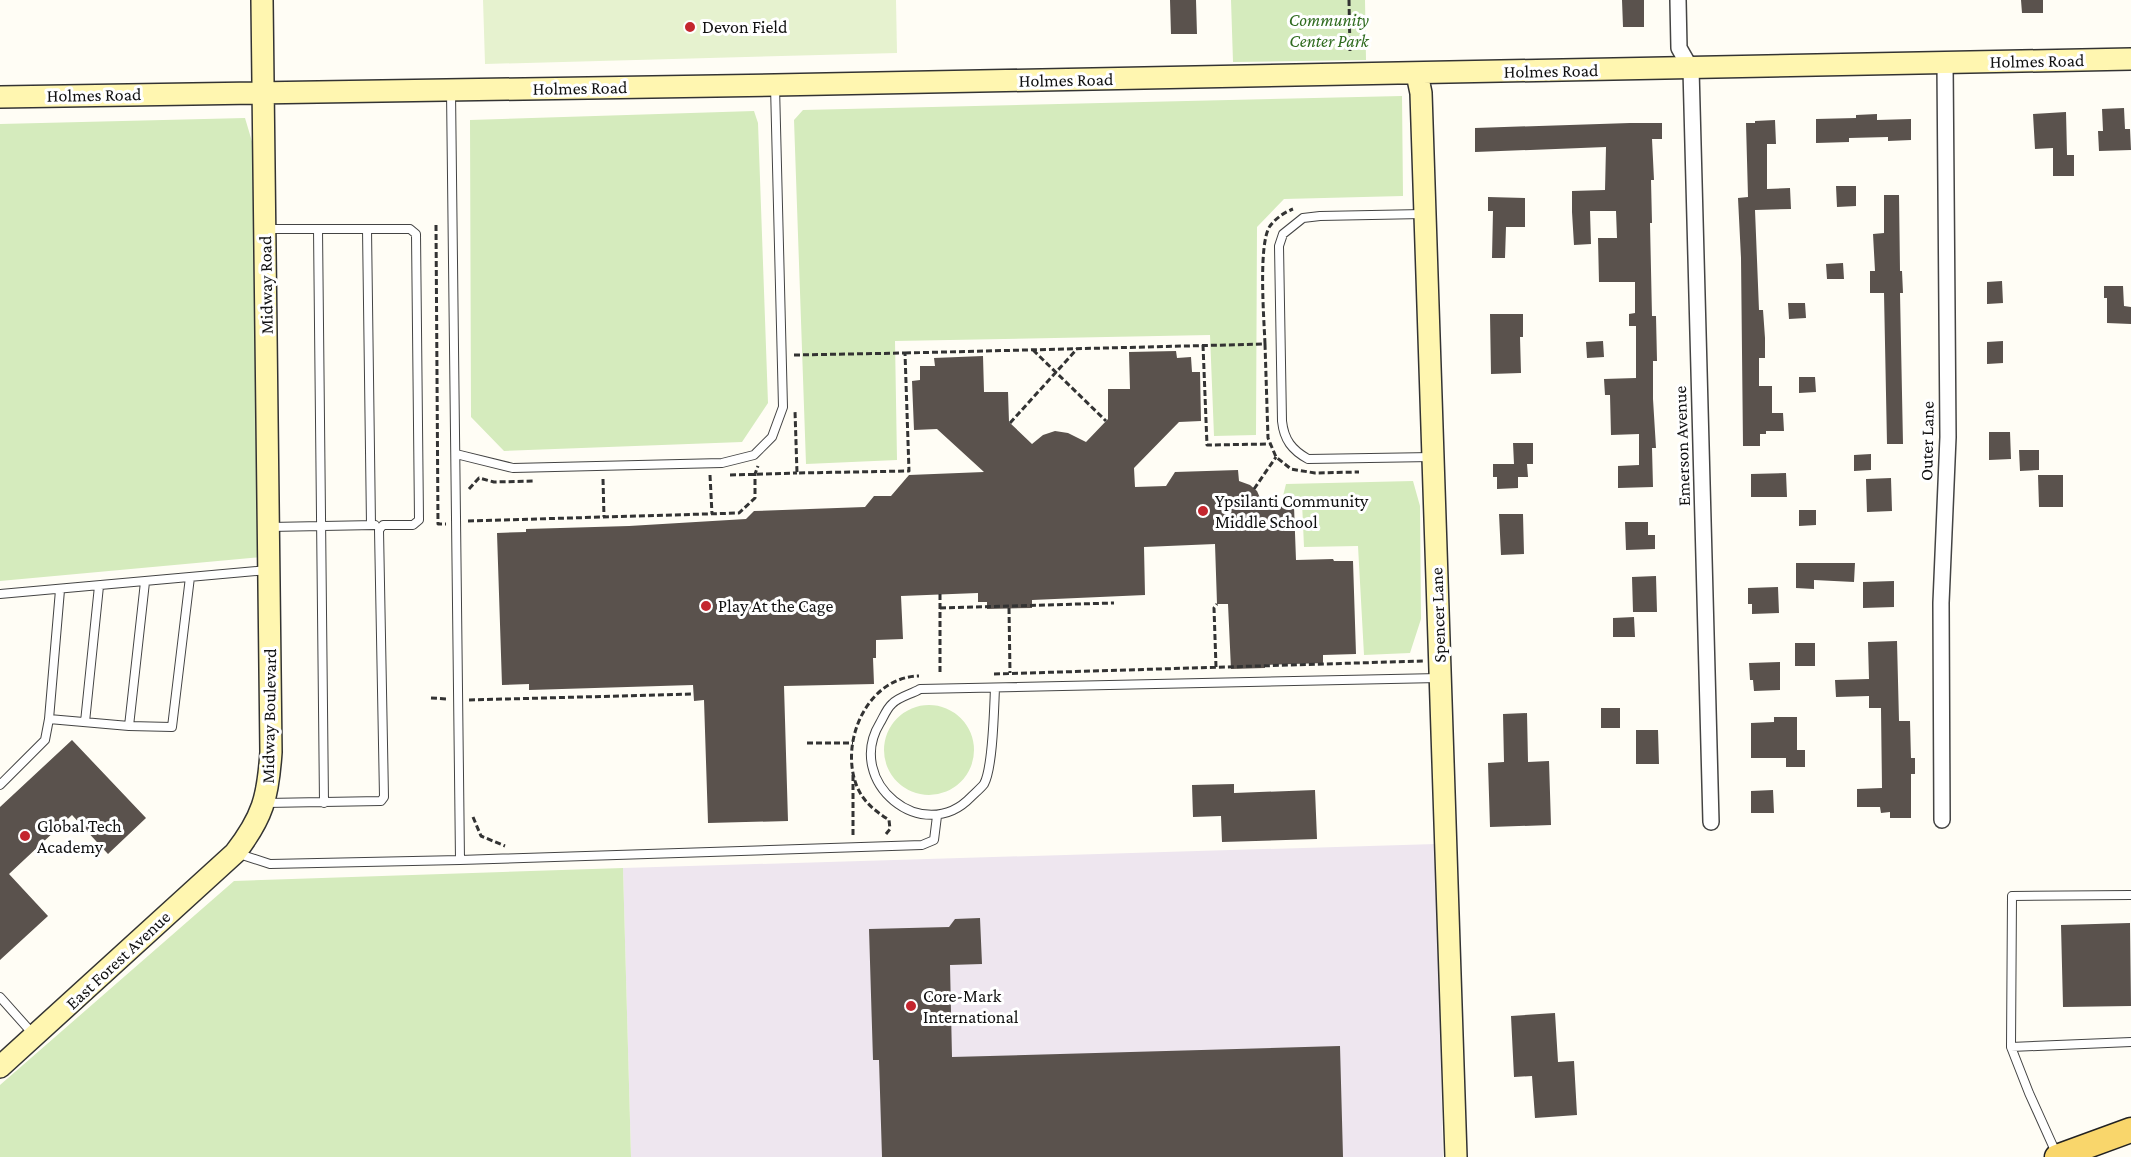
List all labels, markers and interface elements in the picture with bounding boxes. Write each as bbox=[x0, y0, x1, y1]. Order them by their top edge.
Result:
park label: Community Center Park bbox=[1289, 10, 1370, 51]
place label: Devon Field bbox=[702, 17, 788, 37]
marker: Devon Field bbox=[683, 20, 697, 34]
street label: Holmes Road bbox=[1989, 50, 2085, 72]
street label: Holmes Road bbox=[1503, 60, 1599, 82]
street label: Holmes Road bbox=[1018, 69, 1114, 91]
street label: Holmes Road bbox=[532, 77, 628, 99]
street label: Holmes Road bbox=[46, 84, 142, 106]
street label: Midway Road bbox=[255, 235, 277, 334]
street label: Emerson Avenue bbox=[1670, 385, 1694, 507]
street label: Outer Lane bbox=[1916, 401, 1938, 481]
place label: Ypsilanti Community Middle School bbox=[1215, 491, 1369, 532]
marker: Ypsilanti Community Middle School bbox=[1196, 504, 1210, 518]
street label: Spencer Lane bbox=[1426, 567, 1450, 663]
place label: Play At the Cage bbox=[718, 596, 833, 616]
marker: Play At the Cage bbox=[699, 599, 713, 613]
street label: Midway Boulevard bbox=[258, 648, 280, 784]
place label: Global Tech Academy bbox=[37, 816, 122, 857]
marker: Global Tech Academy bbox=[18, 829, 32, 843]
street label: East Forest Avenue bbox=[62, 907, 174, 1013]
place label: Core-Mark International bbox=[923, 986, 1019, 1027]
marker: Core-Mark International bbox=[904, 999, 918, 1013]

